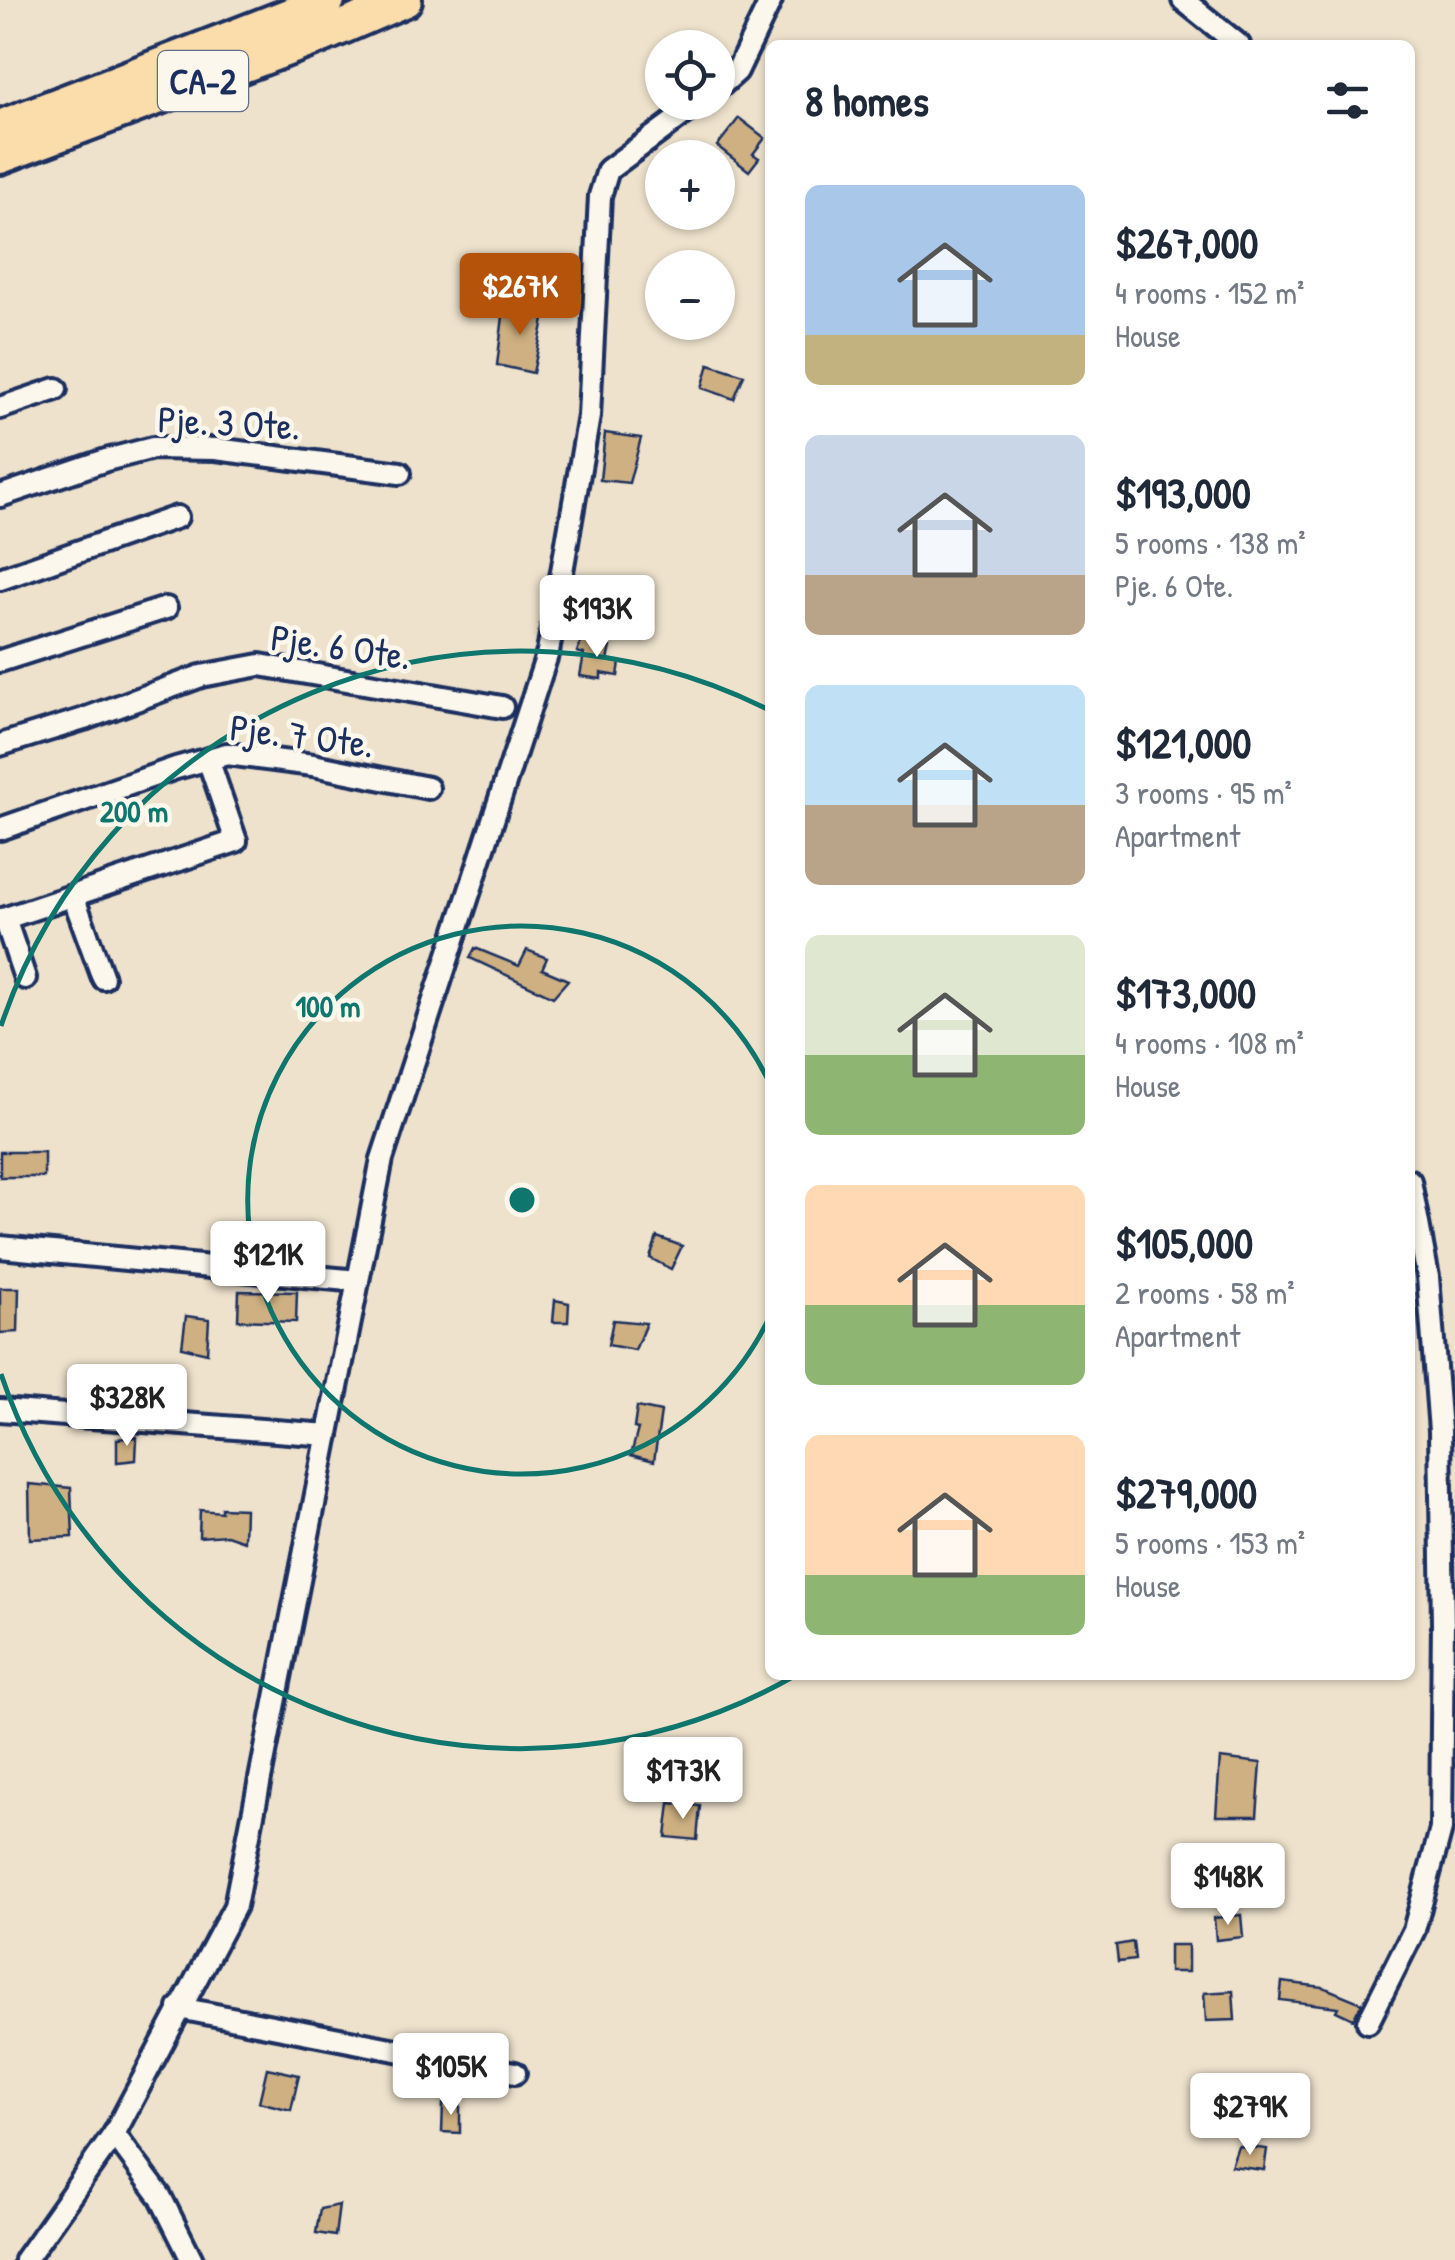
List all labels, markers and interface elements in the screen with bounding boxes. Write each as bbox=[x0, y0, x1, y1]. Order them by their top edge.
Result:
map controls bbox=[645, 30, 735, 340]
button: locate bbox=[645, 30, 735, 120]
road number: CA-2 bbox=[158, 51, 248, 111]
text: 8 homes bbox=[805, 72, 929, 129]
icon: filters bbox=[1320, 73, 1375, 128]
button: + bbox=[645, 140, 735, 230]
text: $267,000 bbox=[1115, 214, 1258, 271]
icon: home bbox=[885, 225, 1005, 345]
button: − bbox=[645, 250, 735, 340]
pin: $267K bbox=[450, 253, 590, 338]
text: $267K bbox=[482, 264, 558, 307]
text: 4 rooms · 152 m² bbox=[1115, 271, 1304, 314]
text: House bbox=[1115, 314, 1181, 357]
street label: Pje. 3 Ote. bbox=[157, 392, 301, 452]
text: $193,000 bbox=[1115, 464, 1251, 521]
icon: home bbox=[885, 475, 1005, 595]
text: 5 rooms · 138 m² bbox=[1115, 521, 1306, 564]
text: Pje. 6 Ote. bbox=[1115, 564, 1233, 607]
pin: $193K bbox=[527, 575, 667, 660]
text: $193K bbox=[562, 586, 632, 629]
street label: Pje. 6 Ote. bbox=[268, 610, 414, 682]
street label: Pje. 7 Ote. bbox=[227, 700, 377, 770]
text: $121,000 bbox=[1115, 714, 1251, 771]
icon: home bbox=[885, 725, 1005, 845]
text: 3 rooms · 95 m² bbox=[1115, 771, 1292, 814]
text: 200 m bbox=[100, 791, 168, 831]
text: Apartment bbox=[1115, 814, 1240, 857]
text: $173,000 bbox=[1115, 964, 1256, 1021]
icon: home bbox=[885, 975, 1005, 1095]
text: 100 m bbox=[295, 986, 361, 1026]
text: 4 rooms · 108 m² bbox=[1115, 1021, 1304, 1064]
text: House bbox=[1115, 1064, 1181, 1107]
centre of rings bbox=[504, 1182, 540, 1218]
text: $105,000 bbox=[1115, 1214, 1253, 1271]
pin: $121K bbox=[198, 1221, 338, 1306]
icon: home bbox=[885, 1225, 1005, 1345]
text: $121K bbox=[232, 1232, 304, 1275]
text: 2 rooms · 58 m² bbox=[1115, 1271, 1295, 1314]
text: Apartment bbox=[1115, 1314, 1240, 1357]
pin: $328K bbox=[57, 1364, 197, 1449]
text: $328K bbox=[89, 1375, 165, 1418]
text: $279,000 bbox=[1115, 1464, 1257, 1521]
icon: home bbox=[885, 1475, 1005, 1595]
text: 5 rooms · 153 m² bbox=[1115, 1521, 1305, 1564]
text: House bbox=[1115, 1564, 1181, 1607]
pin: $173K bbox=[613, 1737, 753, 1822]
text: $173K bbox=[646, 1748, 720, 1791]
pin: $148K bbox=[1158, 1843, 1298, 1928]
text: $148K bbox=[1193, 1854, 1263, 1897]
pin: $105K bbox=[381, 2033, 521, 2118]
text: $105K bbox=[415, 2044, 487, 2087]
pin: $279K bbox=[1180, 2073, 1320, 2158]
text: $279K bbox=[1212, 2084, 1288, 2127]

